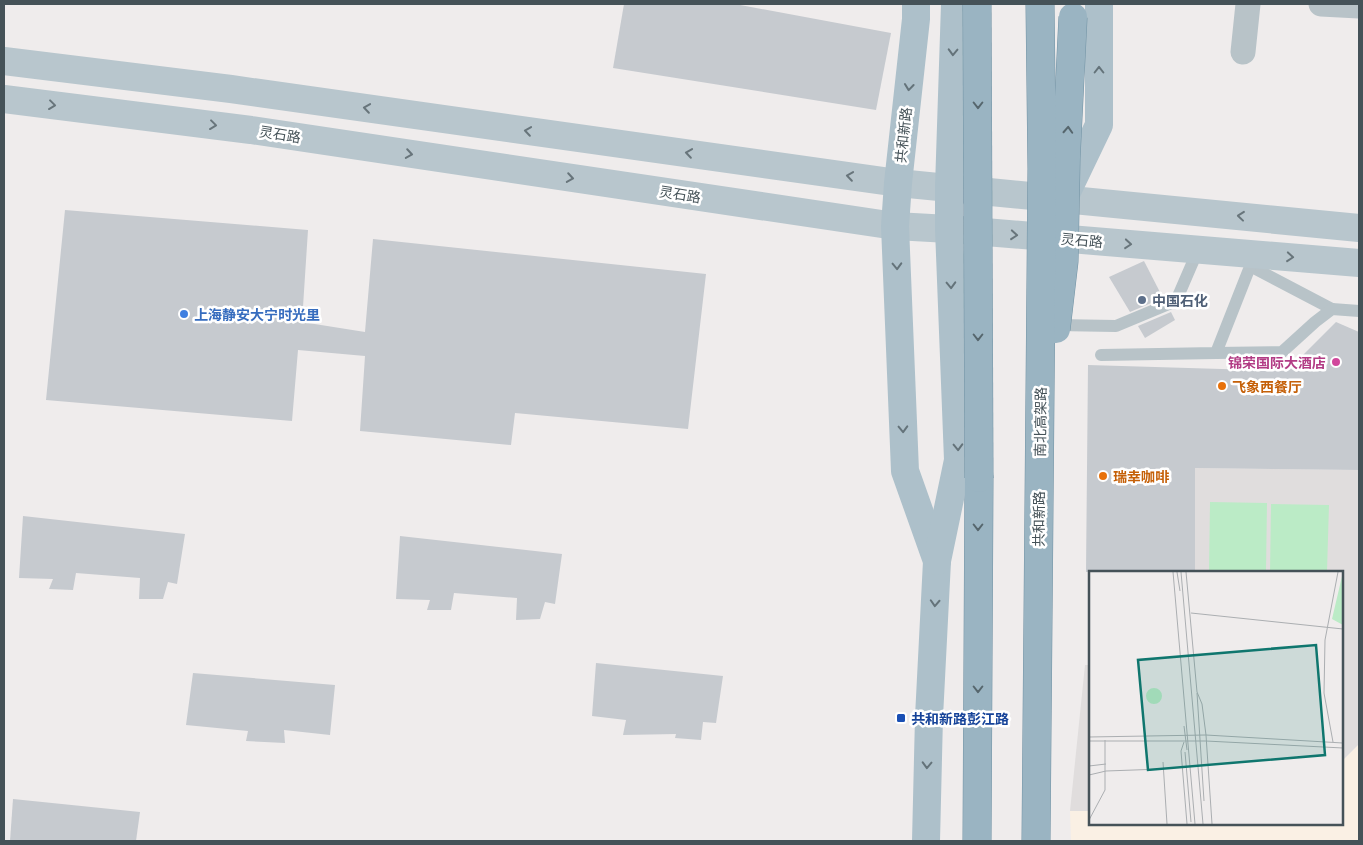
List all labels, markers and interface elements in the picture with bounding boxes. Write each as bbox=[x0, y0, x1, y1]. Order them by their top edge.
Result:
one-way arrow bbox=[948, 49, 958, 57]
one-way arrow bbox=[1094, 66, 1104, 74]
one-way arrow bbox=[904, 83, 915, 91]
one-way arrow bbox=[48, 99, 56, 110]
one-way arrow bbox=[973, 102, 983, 109]
one-way arrow bbox=[362, 103, 370, 114]
street label: 共和新路 bbox=[892, 106, 914, 164]
one-way arrow bbox=[210, 119, 218, 130]
street label: 灵石路 bbox=[258, 122, 302, 146]
one-way arrow bbox=[523, 126, 532, 136]
one-way arrow bbox=[1062, 126, 1073, 134]
one-way arrow bbox=[404, 148, 413, 158]
one-way arrow bbox=[684, 148, 692, 159]
one-way arrow bbox=[845, 171, 853, 182]
one-way arrow bbox=[565, 172, 574, 182]
street label: 灵石路 bbox=[658, 182, 702, 206]
one-way arrow bbox=[1237, 211, 1245, 222]
one-way arrow bbox=[1010, 229, 1018, 240]
street label: 灵石路 bbox=[1060, 230, 1104, 250]
one-way arrow bbox=[1125, 239, 1133, 250]
one-way arrow bbox=[1287, 252, 1295, 263]
one-way arrow bbox=[891, 263, 902, 271]
one-way arrow bbox=[946, 282, 956, 289]
place label: 中国石化 bbox=[1152, 292, 1208, 309]
marker: 中国石化 bbox=[1136, 294, 1148, 306]
place label: 上海静安大宁时光里 bbox=[194, 306, 320, 323]
marker: 上海静安大宁时光里 bbox=[178, 308, 190, 320]
one-way arrow bbox=[973, 334, 983, 342]
place label: 锦荣国际大酒店 bbox=[1228, 354, 1326, 371]
marker: 锦荣国际大酒店 bbox=[1330, 356, 1342, 368]
place label: 飞象西餐厅 bbox=[1232, 378, 1302, 395]
marker: 飞象西餐厅 bbox=[1216, 380, 1228, 392]
street label: 南北高架路 bbox=[1031, 387, 1049, 457]
one-way arrow bbox=[898, 425, 908, 433]
one-way arrow bbox=[953, 444, 963, 451]
place label: 瑞幸咖啡 bbox=[1113, 468, 1170, 485]
marker: 瑞幸咖啡 bbox=[1097, 470, 1109, 482]
street label: 共和新路 bbox=[1030, 491, 1047, 547]
one-way arrow bbox=[973, 523, 983, 531]
inset map bbox=[1089, 571, 1343, 825]
one-way arrow bbox=[929, 599, 940, 607]
one-way arrow bbox=[973, 686, 983, 693]
place label: 共和新路彭江路 bbox=[911, 710, 1009, 727]
marker: 共和新路彭江路 bbox=[895, 712, 907, 724]
one-way arrow bbox=[922, 762, 933, 770]

